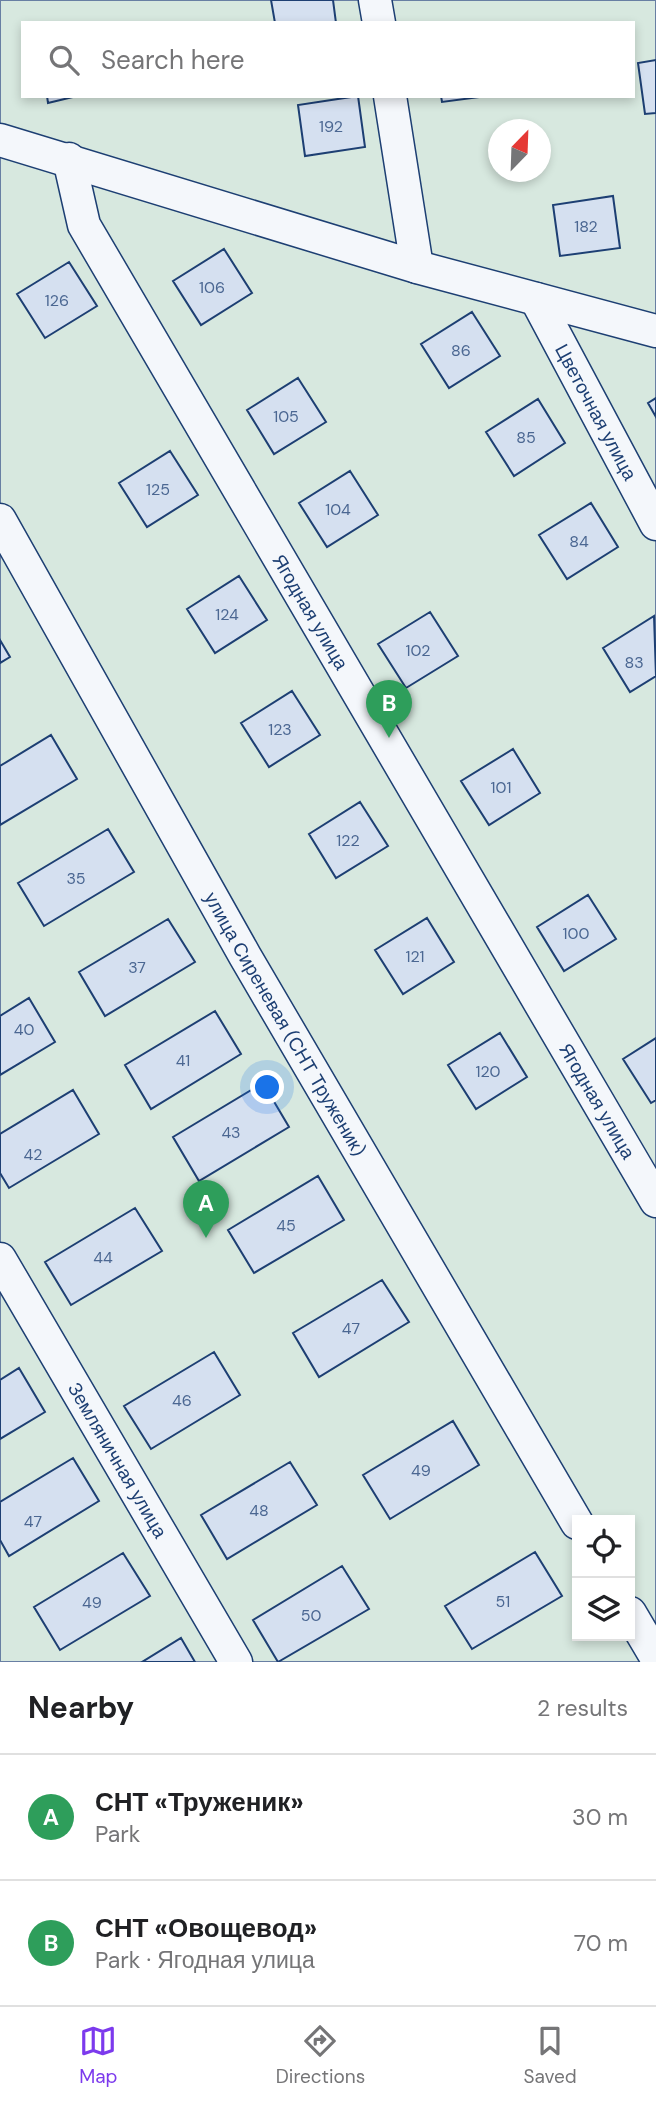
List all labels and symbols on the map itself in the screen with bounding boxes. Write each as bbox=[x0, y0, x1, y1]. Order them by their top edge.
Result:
house number: 192 bbox=[319, 116, 343, 137]
north arrow bbox=[488, 119, 551, 182]
house number: 182 bbox=[574, 216, 598, 237]
house number: 106 bbox=[199, 277, 225, 298]
house number: 126 bbox=[45, 290, 69, 311]
street label: Цветочная улица bbox=[550, 339, 643, 485]
house number: 86 bbox=[451, 340, 471, 361]
house number: 105 bbox=[273, 406, 299, 427]
house number: 85 bbox=[516, 427, 536, 448]
house number: 125 bbox=[146, 479, 170, 500]
house number: 104 bbox=[325, 499, 351, 520]
house number: 84 bbox=[569, 531, 589, 552]
street label: Ягодная улица bbox=[267, 549, 355, 675]
house number: 124 bbox=[215, 604, 239, 625]
house number: 102 bbox=[406, 640, 431, 661]
house number: 83 bbox=[624, 652, 644, 673]
pin: B bbox=[366, 680, 412, 738]
house number: 123 bbox=[268, 719, 292, 740]
house number: 101 bbox=[491, 777, 511, 798]
house number: 122 bbox=[336, 830, 360, 851]
house number: 35 bbox=[66, 868, 86, 889]
street label: улица Сиреневая (СНТ Труженик) bbox=[199, 887, 372, 1160]
house number: 100 bbox=[563, 923, 589, 944]
house number: 121 bbox=[405, 946, 425, 967]
house number: 37 bbox=[128, 957, 146, 978]
house number: 40 bbox=[14, 1019, 34, 1040]
street label: Ягодная улица bbox=[554, 1038, 641, 1164]
house number: 41 bbox=[176, 1050, 190, 1071]
house number: 120 bbox=[476, 1061, 501, 1082]
your location bbox=[250, 1070, 284, 1104]
house number: 43 bbox=[221, 1122, 241, 1143]
house number: 42 bbox=[24, 1144, 42, 1165]
pin: A bbox=[183, 1180, 229, 1238]
house number: 45 bbox=[276, 1215, 296, 1236]
house number: 44 bbox=[93, 1247, 113, 1268]
house number: 47 bbox=[342, 1318, 360, 1339]
street label: Земляничная улица bbox=[62, 1378, 173, 1543]
house number: 46 bbox=[172, 1390, 192, 1411]
house number: 49 bbox=[411, 1460, 431, 1481]
house number: 48 bbox=[249, 1500, 269, 1521]
house number: 47 bbox=[24, 1511, 42, 1532]
house number: 51 bbox=[496, 1591, 510, 1612]
house number: 49 bbox=[82, 1592, 102, 1613]
house number: 50 bbox=[301, 1605, 321, 1626]

